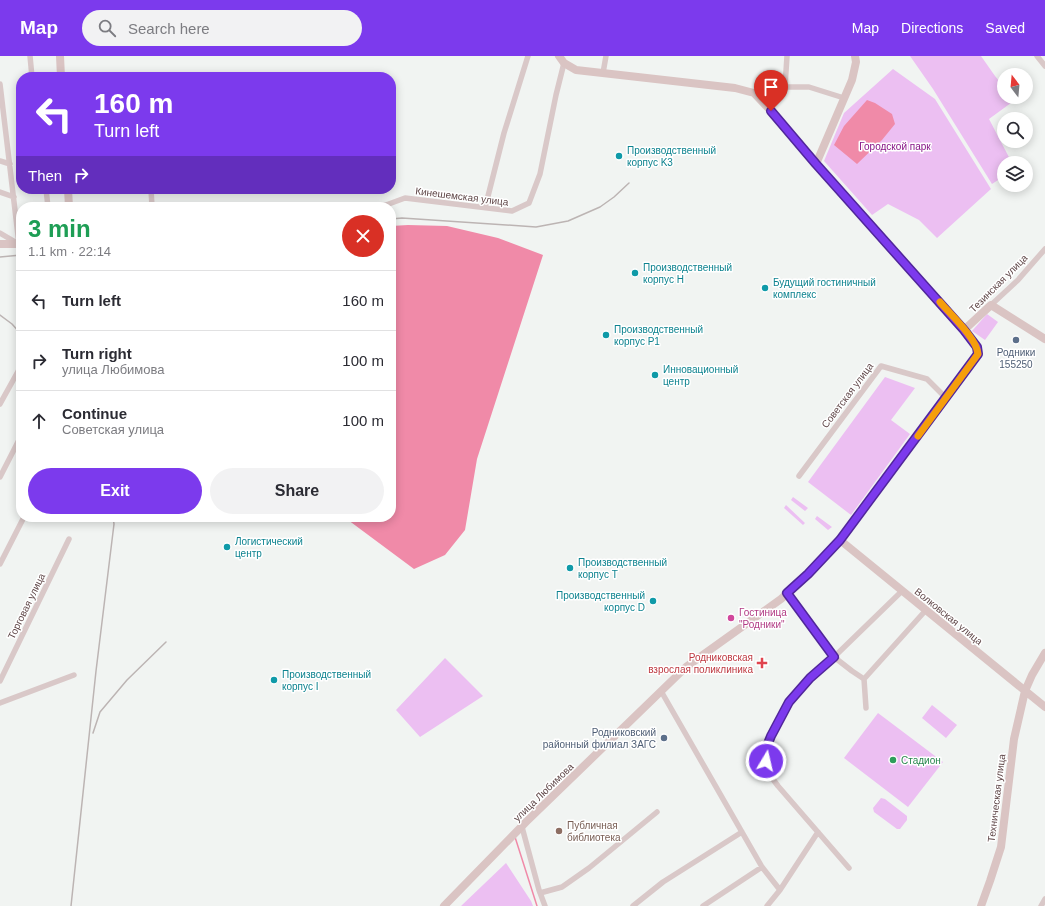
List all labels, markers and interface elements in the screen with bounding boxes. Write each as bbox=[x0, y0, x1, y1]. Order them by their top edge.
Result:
search box bbox=[82, 10, 362, 46]
text: Map bbox=[20, 17, 58, 38]
icon: search bbox=[96, 17, 118, 39]
text: Search here bbox=[128, 20, 210, 37]
text: Map bbox=[852, 20, 879, 36]
text: Directions bbox=[901, 20, 963, 36]
text: Saved bbox=[985, 20, 1025, 36]
north arrow bbox=[997, 68, 1033, 104]
map controls bbox=[997, 68, 1033, 192]
pin bbox=[754, 70, 788, 111]
icon: arrive bbox=[760, 76, 782, 98]
icon: left bbox=[28, 88, 80, 140]
text: 160 m bbox=[94, 88, 173, 119]
button: search bbox=[997, 112, 1033, 148]
text: Turn left bbox=[94, 121, 159, 141]
park label: Городской парк bbox=[859, 141, 931, 152]
place label: Производственный корпус K3 bbox=[627, 145, 716, 168]
marker: Производственный корпус K3 bbox=[614, 151, 624, 161]
button: layers bbox=[997, 156, 1033, 192]
icon: right bbox=[70, 164, 92, 186]
text: Then bbox=[28, 167, 62, 184]
street label: Кинешемская улица bbox=[415, 185, 510, 208]
text: 3 min bbox=[28, 215, 91, 242]
button: close bbox=[342, 215, 384, 257]
text: 1.1 km · 22:14 bbox=[28, 244, 111, 259]
street label: Тезинская улица bbox=[967, 252, 1030, 315]
place label: Производственный корпус H bbox=[643, 262, 732, 285]
marker: Производственный корпус H bbox=[630, 268, 640, 278]
place label: Будущий гостиничный комплекс bbox=[773, 277, 876, 300]
marker: Будущий гостиничный комплекс bbox=[760, 283, 770, 293]
icon: left bbox=[28, 290, 50, 312]
text: Turn left bbox=[62, 292, 121, 309]
text: 160 m bbox=[342, 292, 384, 309]
place label: Производственный корпус P1 bbox=[614, 324, 703, 347]
marker: Производственный корпус P1 bbox=[601, 330, 611, 340]
marker: Родники 155250 bbox=[1011, 335, 1021, 345]
text: Turn right bbox=[62, 345, 132, 362]
place label: Родники 155250 bbox=[997, 347, 1035, 370]
icon: right bbox=[28, 350, 50, 372]
text: 100 m bbox=[342, 352, 384, 369]
street label: Советская улица bbox=[819, 360, 876, 430]
text: улица Любимова bbox=[62, 362, 165, 377]
place label: Инновационный центр bbox=[663, 364, 738, 387]
marker: Инновационный центр bbox=[650, 370, 660, 380]
text: Continue bbox=[62, 405, 127, 422]
icon: ahead bbox=[28, 410, 50, 432]
text: 100 m bbox=[342, 412, 384, 429]
text: Советская улица bbox=[62, 422, 164, 437]
button: Exit bbox=[28, 468, 202, 514]
button: Share bbox=[210, 468, 384, 514]
place label: Логистический центр bbox=[235, 536, 303, 559]
marker: Логистический центр bbox=[222, 542, 232, 552]
place label: Производственный корпус T bbox=[578, 557, 667, 580]
marker: Производственный корпус T bbox=[565, 563, 575, 573]
street label: Торговая улица bbox=[6, 571, 47, 641]
street label: Волковская улица bbox=[913, 586, 985, 647]
place label: Производственный корпус D bbox=[556, 590, 645, 613]
marker: Производственный корпус D bbox=[648, 596, 658, 606]
place label: Гостиница "Родники" bbox=[739, 607, 787, 630]
marker: Гостиница "Родники" bbox=[726, 613, 736, 623]
place label: Родниковская взрослая поликлиника bbox=[648, 652, 753, 675]
marker: Родниковская взрослая поликлиника bbox=[756, 657, 768, 669]
place label: Производственный корпус I bbox=[282, 669, 371, 692]
marker: Производственный корпус I bbox=[269, 675, 279, 685]
place label: Родниковский районный филиал ЗАГС bbox=[543, 727, 656, 750]
marker: Родниковский районный филиал ЗАГС bbox=[659, 733, 669, 743]
position arrow bbox=[745, 740, 787, 782]
street label: Техническая улица bbox=[986, 753, 1007, 843]
marker: Стадион bbox=[888, 755, 898, 765]
place label: Стадион bbox=[901, 755, 941, 766]
street label: улица Любимова bbox=[511, 761, 576, 824]
place label: Публичная библиотека bbox=[567, 820, 621, 843]
marker: Публичная библиотека bbox=[554, 826, 564, 836]

